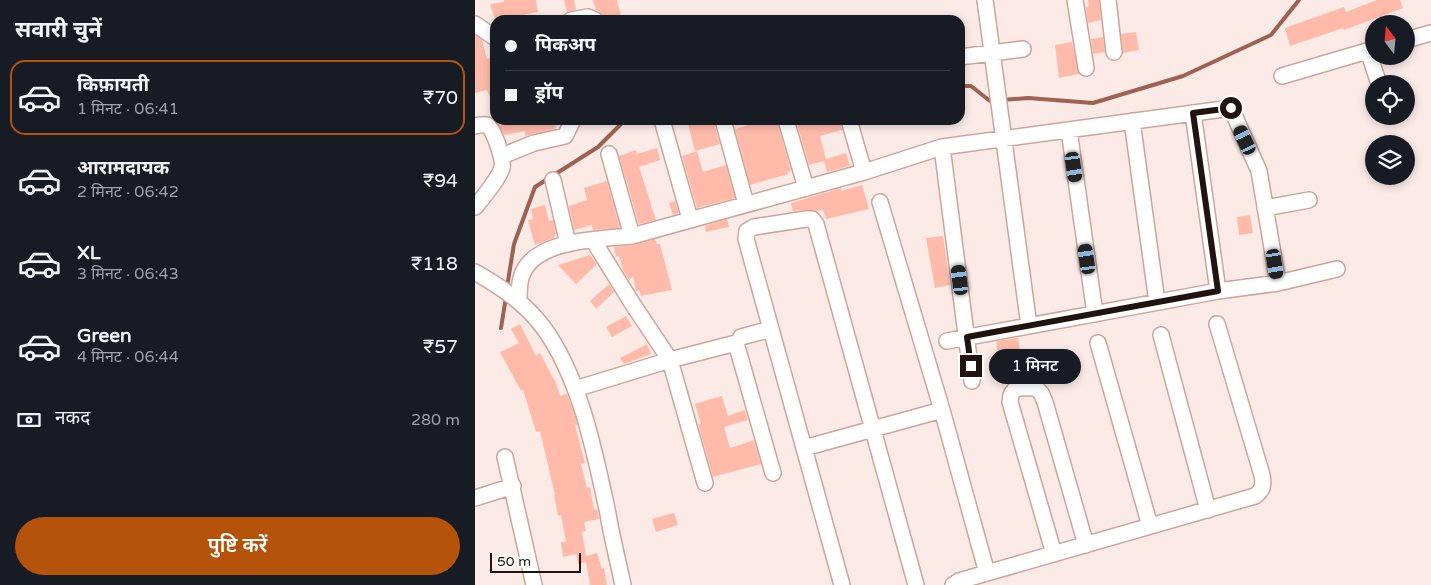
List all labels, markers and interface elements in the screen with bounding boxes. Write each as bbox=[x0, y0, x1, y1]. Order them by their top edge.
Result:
north arrow bbox=[1365, 15, 1415, 65]
map controls bbox=[1365, 15, 1415, 185]
text: सवारी चुनें bbox=[15, 17, 102, 43]
text: पिकअप bbox=[535, 34, 596, 56]
text: किफ़ायती bbox=[77, 74, 149, 96]
icon: car bbox=[17, 75, 62, 120]
button: locate bbox=[1365, 75, 1415, 125]
text: ड्रॉप bbox=[535, 82, 563, 104]
text: ₹70 bbox=[423, 87, 458, 109]
route start bbox=[1220, 97, 1242, 119]
text: 1 मिनट · 06:41 bbox=[77, 99, 179, 119]
car bbox=[1231, 123, 1258, 157]
button: layers bbox=[1365, 135, 1415, 185]
car bbox=[1064, 151, 1083, 183]
text: आरामदायक bbox=[77, 157, 169, 179]
icon: car bbox=[17, 158, 62, 203]
text: ₹94 bbox=[423, 170, 458, 192]
text: 2 मिनट · 06:42 bbox=[77, 182, 179, 202]
icon: car bbox=[17, 241, 62, 286]
text: XL bbox=[77, 242, 101, 264]
car bbox=[1077, 243, 1096, 275]
car bbox=[1265, 248, 1284, 280]
text: ₹118 bbox=[411, 253, 458, 275]
text: 3 मिनट · 06:43 bbox=[77, 264, 179, 284]
car bbox=[950, 264, 969, 296]
icon: car bbox=[17, 324, 62, 369]
text: Green bbox=[77, 325, 131, 347]
text: ₹57 bbox=[423, 336, 458, 358]
text: 4 मिनट · 06:44 bbox=[77, 347, 179, 367]
callout: 1 मिनट bbox=[989, 348, 1081, 384]
route end bbox=[960, 355, 982, 377]
text: 1 मिनट bbox=[1012, 356, 1058, 376]
icon: cash bbox=[15, 406, 43, 434]
text: नकद bbox=[55, 407, 90, 429]
text: 280 m bbox=[411, 410, 460, 430]
button: पुष्टि करें bbox=[15, 517, 460, 575]
scale bar bbox=[490, 550, 581, 573]
text: 50 m bbox=[497, 553, 531, 570]

